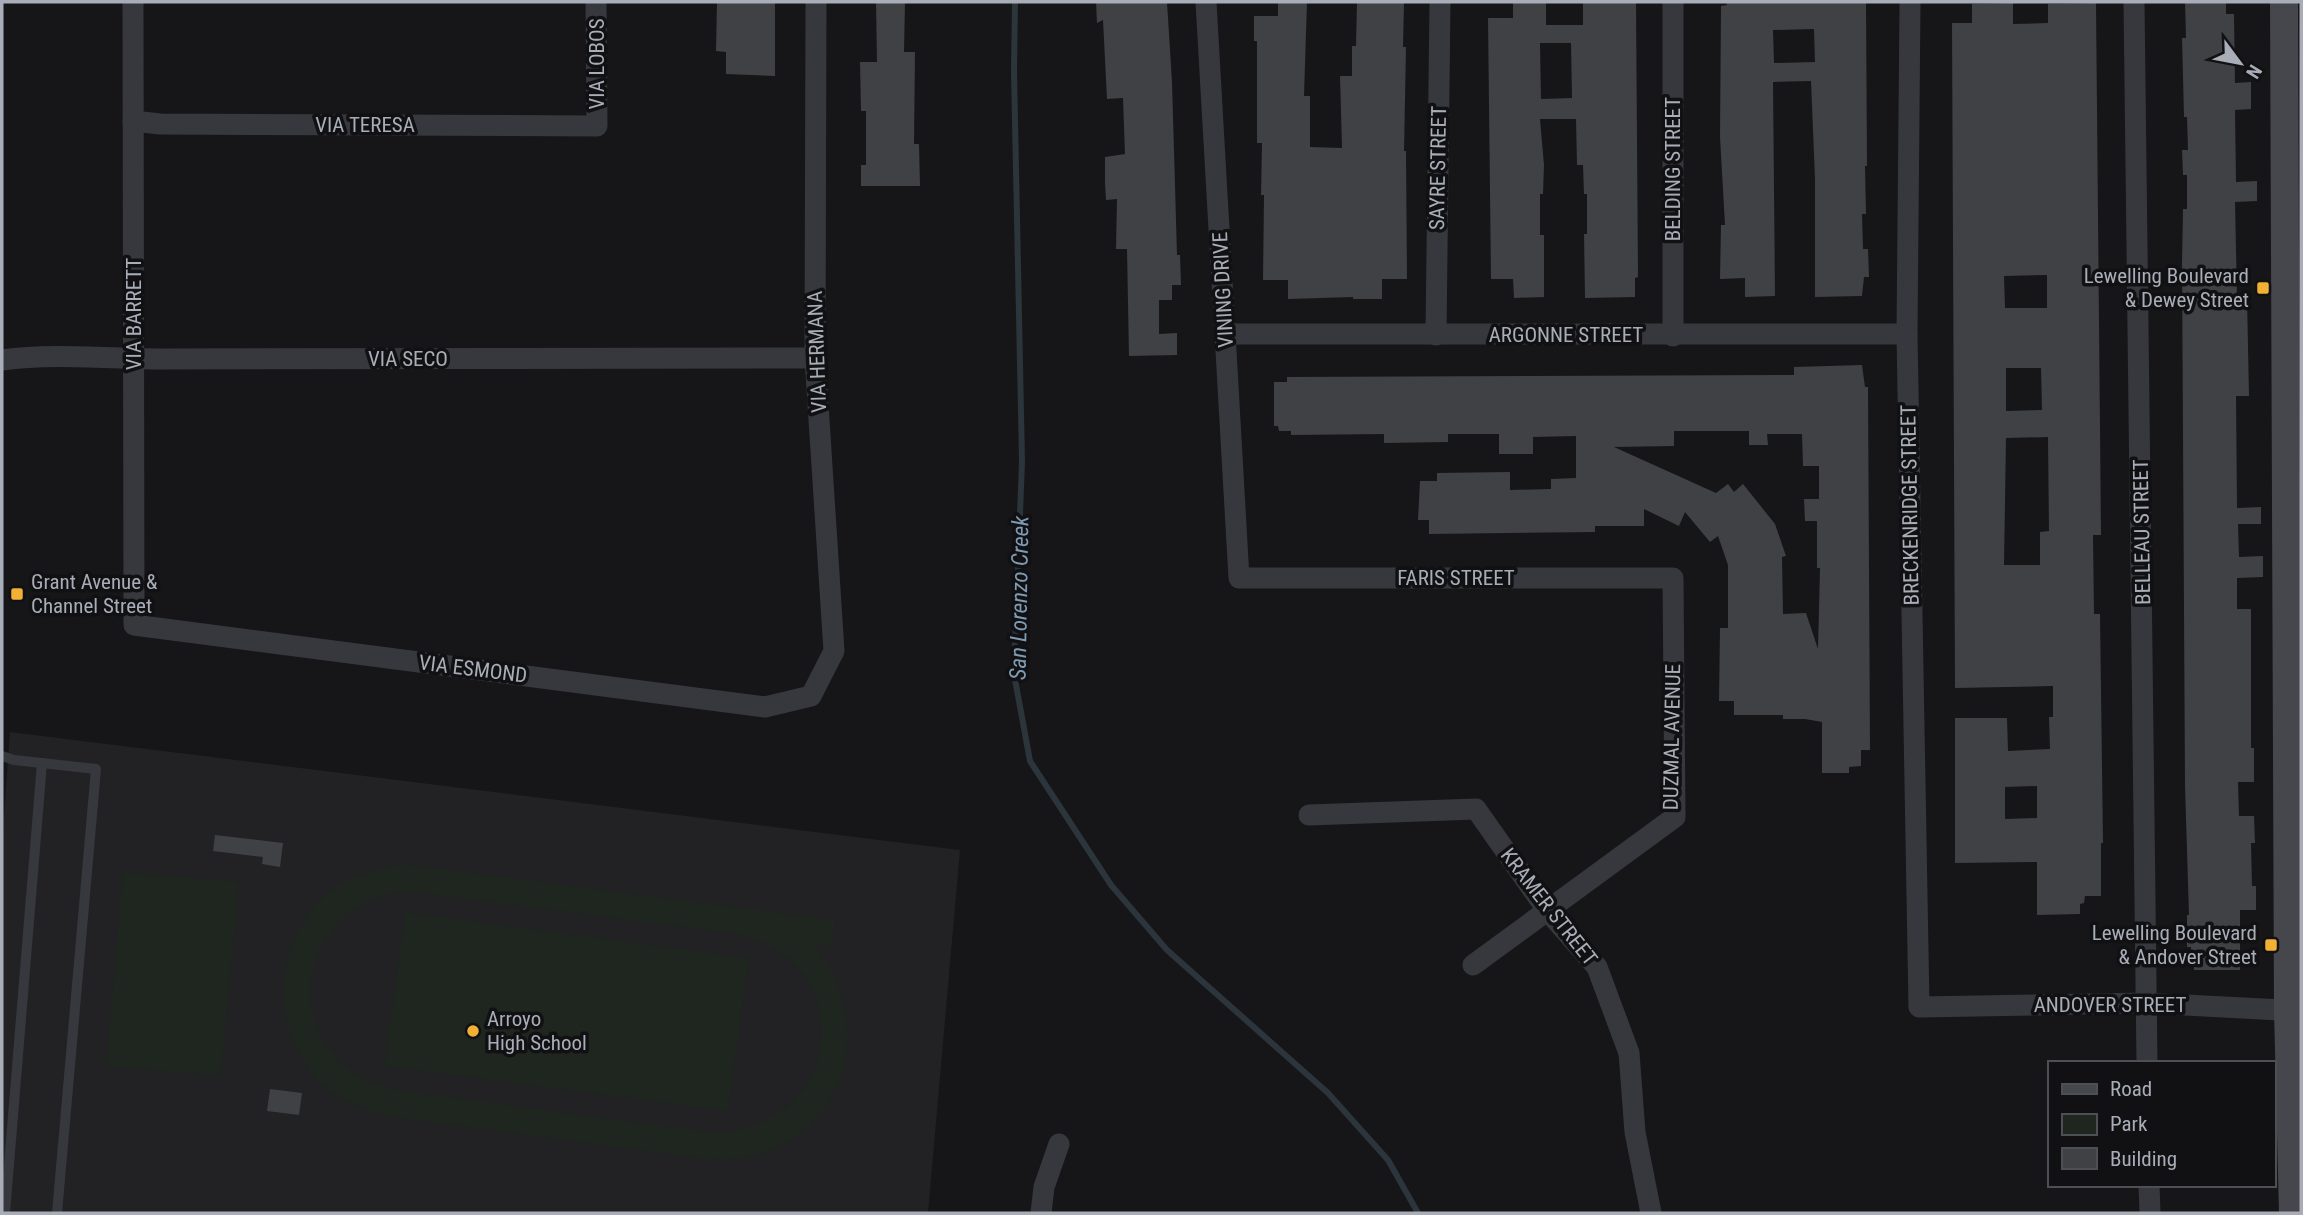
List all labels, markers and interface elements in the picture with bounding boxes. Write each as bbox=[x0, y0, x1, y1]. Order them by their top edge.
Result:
street label: VIA LOBOS bbox=[585, 18, 609, 110]
north arrow bbox=[2205, 28, 2275, 98]
text: N bbox=[2241, 61, 2267, 83]
street label: BELDING STREET bbox=[1661, 97, 1685, 241]
street label: SAYRE STREET bbox=[1425, 106, 1451, 230]
street label: VIA TERESA bbox=[315, 113, 415, 137]
street label: VINING DRIVE bbox=[1208, 231, 1238, 349]
street label: VIA BARRETT bbox=[122, 258, 146, 370]
place label: Lewelling Boulevard & Dewey Street bbox=[2084, 264, 2249, 312]
marker: Lewelling Boulevard & Dewey Street bbox=[2255, 280, 2271, 296]
street label: VIA HERMANA bbox=[803, 291, 831, 413]
street label: ARGONNE STREET bbox=[1489, 323, 1643, 347]
street label: VIA SECO bbox=[368, 347, 448, 371]
street label: BRECKENRIDGE STREET bbox=[1896, 404, 1924, 606]
street label: BELLEAU STREET bbox=[2129, 459, 2155, 605]
water label: San Lorenzo Creek bbox=[1005, 515, 1034, 680]
street label: FARIS STREET bbox=[1397, 566, 1515, 590]
place label: Grant Avenue & Channel Street bbox=[31, 570, 158, 618]
marker: Grant Avenue & Channel Street bbox=[9, 586, 25, 602]
street label: VIA ESMOND bbox=[417, 650, 529, 688]
street label: DUZMAL AVENUE bbox=[1659, 664, 1685, 810]
street label: KRAMER STREET bbox=[1496, 844, 1602, 970]
place label: Lewelling Boulevard & Andover Street bbox=[2092, 921, 2257, 969]
marker: Lewelling Boulevard & Andover Street bbox=[2263, 937, 2279, 953]
street label: ANDOVER STREET bbox=[2034, 993, 2186, 1017]
place label: Arroyo High School bbox=[487, 1007, 587, 1055]
marker: Arroyo High School bbox=[465, 1023, 481, 1039]
legend bbox=[2048, 1061, 2275, 1187]
text: Road bbox=[2110, 1077, 2152, 1101]
text: Park bbox=[2110, 1112, 2148, 1136]
text: Building bbox=[2110, 1147, 2177, 1171]

